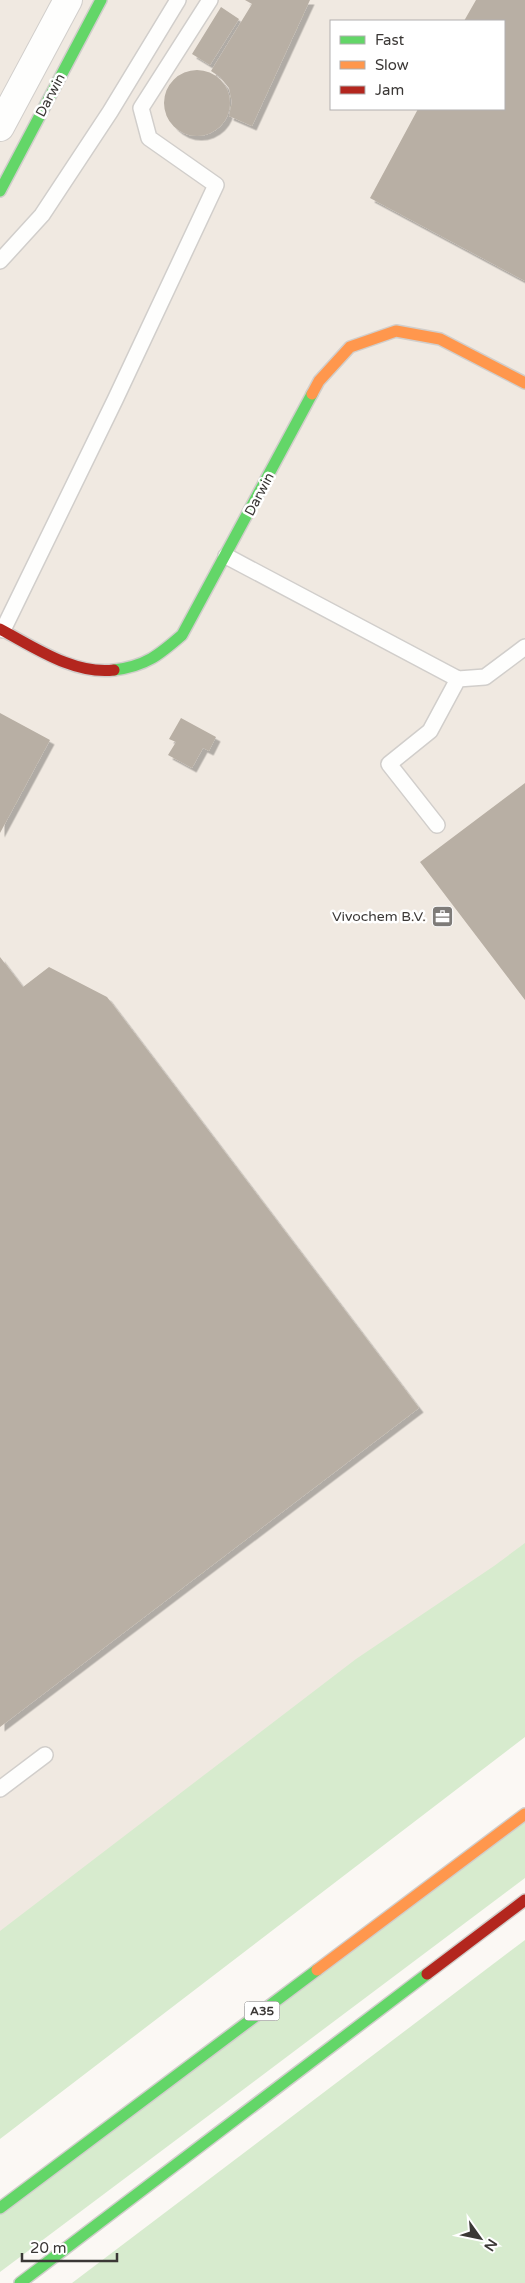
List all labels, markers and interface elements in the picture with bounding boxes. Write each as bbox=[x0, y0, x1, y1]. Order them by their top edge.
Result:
legend bbox=[330, 20, 505, 110]
text: Fast bbox=[375, 31, 405, 49]
text: Slow bbox=[375, 56, 409, 74]
street label: Darwin bbox=[32, 71, 69, 120]
text: Jam bbox=[375, 81, 404, 99]
street label: Darwin bbox=[241, 470, 278, 519]
office icon: Vivochem B.V. bbox=[430, 904, 454, 928]
place label: Vivochem B.V. bbox=[332, 908, 426, 925]
road number: A35 bbox=[244, 2002, 280, 2020]
north arrow bbox=[455, 2213, 505, 2263]
scale bar bbox=[22, 2230, 118, 2262]
text: N bbox=[480, 2235, 501, 2254]
text: 20 m bbox=[30, 2239, 67, 2257]

